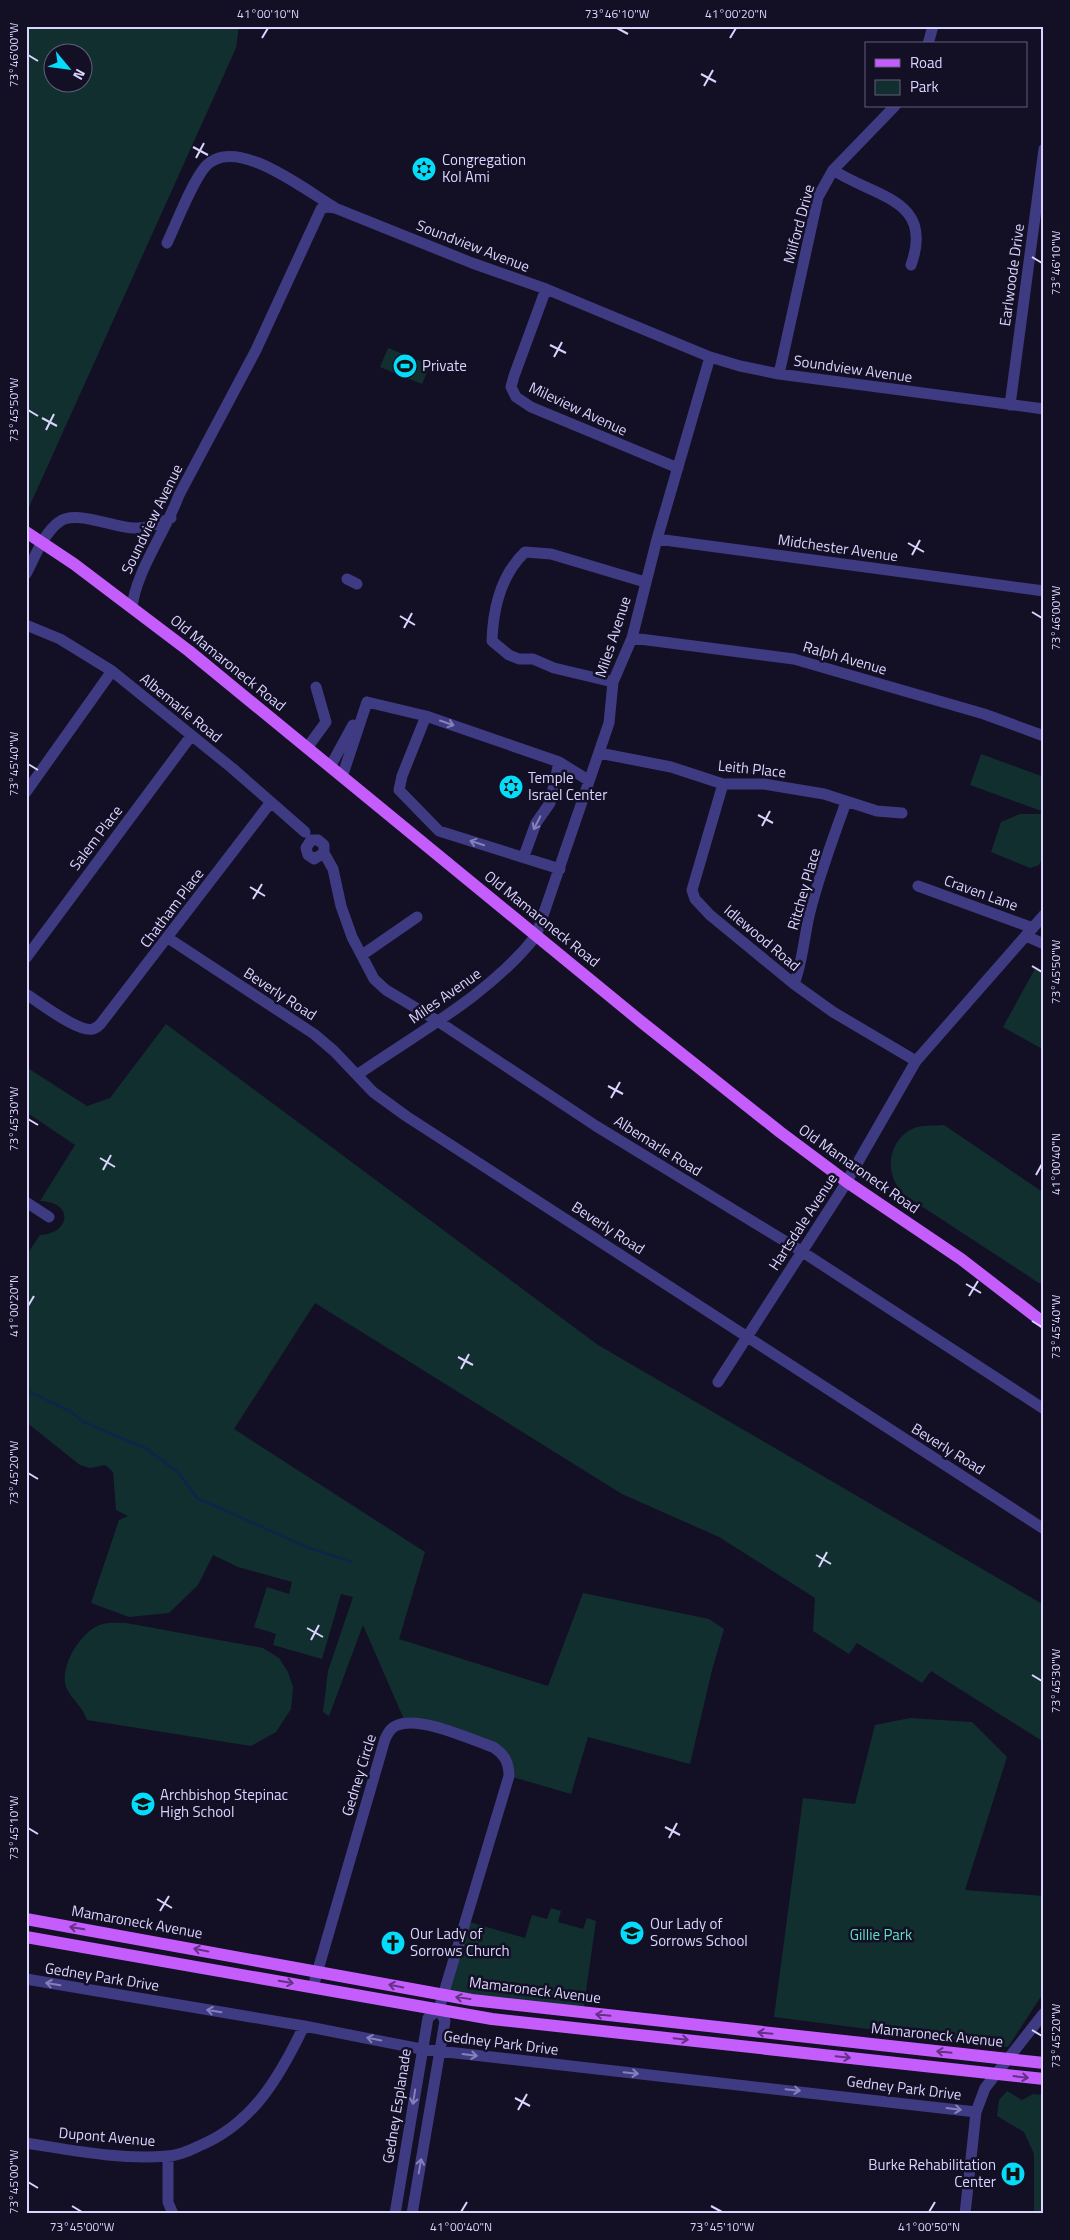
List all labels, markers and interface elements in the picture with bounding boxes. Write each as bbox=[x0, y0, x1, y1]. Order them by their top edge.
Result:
text: 41°00'10"N bbox=[237, 4, 299, 23]
text: 73°46'10"W bbox=[585, 4, 650, 23]
text: 41°00'20"N bbox=[705, 4, 767, 23]
text: 73°46'00"W bbox=[4, 22, 23, 87]
north arrow bbox=[42, 42, 92, 92]
legend bbox=[865, 42, 1028, 108]
text: Road bbox=[910, 51, 942, 74]
text: N bbox=[68, 65, 91, 84]
text: Park bbox=[910, 75, 939, 98]
place label: Congregation Kol Ami bbox=[442, 148, 526, 188]
synagogue icon: Congregation Kol Ami bbox=[411, 156, 437, 182]
street label: Milford Drive bbox=[777, 182, 820, 266]
street label: Soundview Avenue bbox=[413, 213, 533, 278]
street label: Earlwoode Drive bbox=[993, 222, 1030, 328]
text: 73°46'10"W bbox=[1046, 230, 1065, 295]
street label: Soundview Avenue bbox=[792, 349, 914, 388]
sports icon: Private bbox=[392, 353, 418, 379]
place label: Private bbox=[422, 354, 467, 377]
street label: Mileview Avenue bbox=[525, 376, 631, 441]
text: 73°45'50"W bbox=[4, 377, 23, 442]
street label: Soundview Avenue bbox=[115, 460, 188, 578]
street label: Midchester Avenue bbox=[776, 528, 900, 567]
text: 73°46'00"W bbox=[1046, 585, 1065, 650]
street label: Miles Avenue bbox=[589, 593, 636, 680]
street label: Old Mamaroneck Road bbox=[166, 609, 291, 717]
street label: Ralph Avenue bbox=[800, 635, 890, 680]
street label: Albemarle Road bbox=[135, 667, 227, 748]
one-way arrow bbox=[439, 719, 455, 729]
text: 73°45'40"W bbox=[4, 731, 23, 796]
street label: Leith Place bbox=[717, 753, 787, 784]
place label: Temple Israel Center bbox=[528, 766, 607, 806]
synagogue icon: Temple Israel Center bbox=[498, 774, 524, 800]
street label: Salem Place bbox=[63, 800, 128, 875]
one-way arrow bbox=[532, 816, 542, 831]
one-way arrow bbox=[469, 837, 485, 847]
street label: Ritchey Place bbox=[781, 845, 826, 933]
street label: Chatham Place bbox=[134, 863, 209, 952]
street label: Old Mamaroneck Road bbox=[480, 865, 605, 973]
street label: Craven Lane bbox=[941, 869, 1021, 917]
street label: Idlewood Road bbox=[719, 899, 805, 976]
text: 73°45'50"W bbox=[1046, 939, 1065, 1004]
street label: Beverly Road bbox=[239, 961, 321, 1026]
street label: Miles Avenue bbox=[404, 962, 486, 1029]
text: 73°45'30"W bbox=[4, 1086, 23, 1151]
street label: Albemarle Road bbox=[610, 1109, 707, 1182]
street label: Old Mamaroneck Road bbox=[794, 1118, 924, 1219]
text: 41°00'40"N bbox=[1046, 1133, 1065, 1195]
street label: Hartsdale Avenue bbox=[762, 1169, 843, 1275]
street label: Beverly Road bbox=[567, 1195, 649, 1260]
text: 41°00'20"N bbox=[4, 1275, 23, 1337]
text: 73°45'40"W bbox=[1046, 1294, 1065, 1359]
street label: Beverly Road bbox=[907, 1417, 990, 1480]
text: 73°45'20"W bbox=[4, 1440, 23, 1505]
text: 73°45'30"W bbox=[1046, 1648, 1065, 1713]
street label: Gedney Circle bbox=[335, 1731, 382, 1819]
place label: Archbishop Stepinac High School bbox=[160, 1783, 288, 1823]
school or university icon: Archbishop Stepinac High School bbox=[130, 1791, 156, 1817]
text: 73°45'10"W bbox=[4, 1795, 23, 1860]
street label: Mamaroneck Avenue bbox=[70, 1899, 204, 1944]
place label: Our Lady of Sorrows School bbox=[650, 1912, 748, 1952]
school or university icon: Our Lady of Sorrows School bbox=[619, 1920, 645, 1946]
place label: Our Lady of Sorrows Church bbox=[410, 1922, 510, 1962]
one-way arrow bbox=[70, 1923, 86, 1933]
park label: Gillie Park bbox=[850, 1923, 912, 1946]
church icon: Our Lady of Sorrows Church bbox=[380, 1930, 406, 1956]
one-way arrow bbox=[194, 1944, 210, 1954]
street label: Gedney Park Drive bbox=[43, 1956, 161, 1997]
street label: Mamaroneck Avenue bbox=[468, 1970, 602, 2009]
one-way arrow bbox=[277, 1977, 293, 1987]
one-way arrow bbox=[46, 1978, 62, 1988]
one-way arrow bbox=[388, 1981, 404, 1990]
one-way arrow bbox=[455, 1993, 471, 2003]
text: 73°45'20"W bbox=[1046, 2003, 1065, 2068]
one-way arrow bbox=[206, 2005, 222, 2015]
one-way arrow bbox=[596, 2010, 612, 2020]
street label: Mamaroneck Avenue bbox=[870, 2016, 1004, 2053]
street label: Gedney Park Drive bbox=[442, 2024, 560, 2061]
one-way arrow bbox=[757, 2028, 773, 2038]
one-way arrow bbox=[366, 2034, 382, 2044]
one-way arrow bbox=[673, 2034, 689, 2044]
street label: Gedney Esplanade bbox=[376, 2047, 417, 2165]
one-way arrow bbox=[936, 2047, 952, 2057]
one-way arrow bbox=[461, 2050, 477, 2060]
one-way arrow bbox=[834, 2052, 850, 2062]
one-way arrow bbox=[623, 2068, 639, 2078]
street label: Gedney Park Drive bbox=[845, 2069, 963, 2106]
one-way arrow bbox=[1012, 2072, 1028, 2082]
one-way arrow bbox=[785, 2085, 801, 2095]
one-way arrow bbox=[409, 2089, 419, 2105]
one-way arrow bbox=[946, 2104, 962, 2114]
street label: Dupont Avenue bbox=[58, 2121, 156, 2152]
text: 73°45'00"W bbox=[4, 2149, 23, 2214]
place label: Burke Rehabilitation Center bbox=[868, 2153, 996, 2193]
one-way arrow bbox=[415, 2158, 425, 2174]
hospital icon: Burke Rehabilitation Center bbox=[1000, 2161, 1026, 2187]
text: 73°45'00"W bbox=[50, 2217, 115, 2236]
text: 41°00'40"N bbox=[430, 2217, 492, 2236]
text: 73°45'10"W bbox=[690, 2217, 755, 2236]
text: 41°00'50"N bbox=[898, 2217, 960, 2236]

